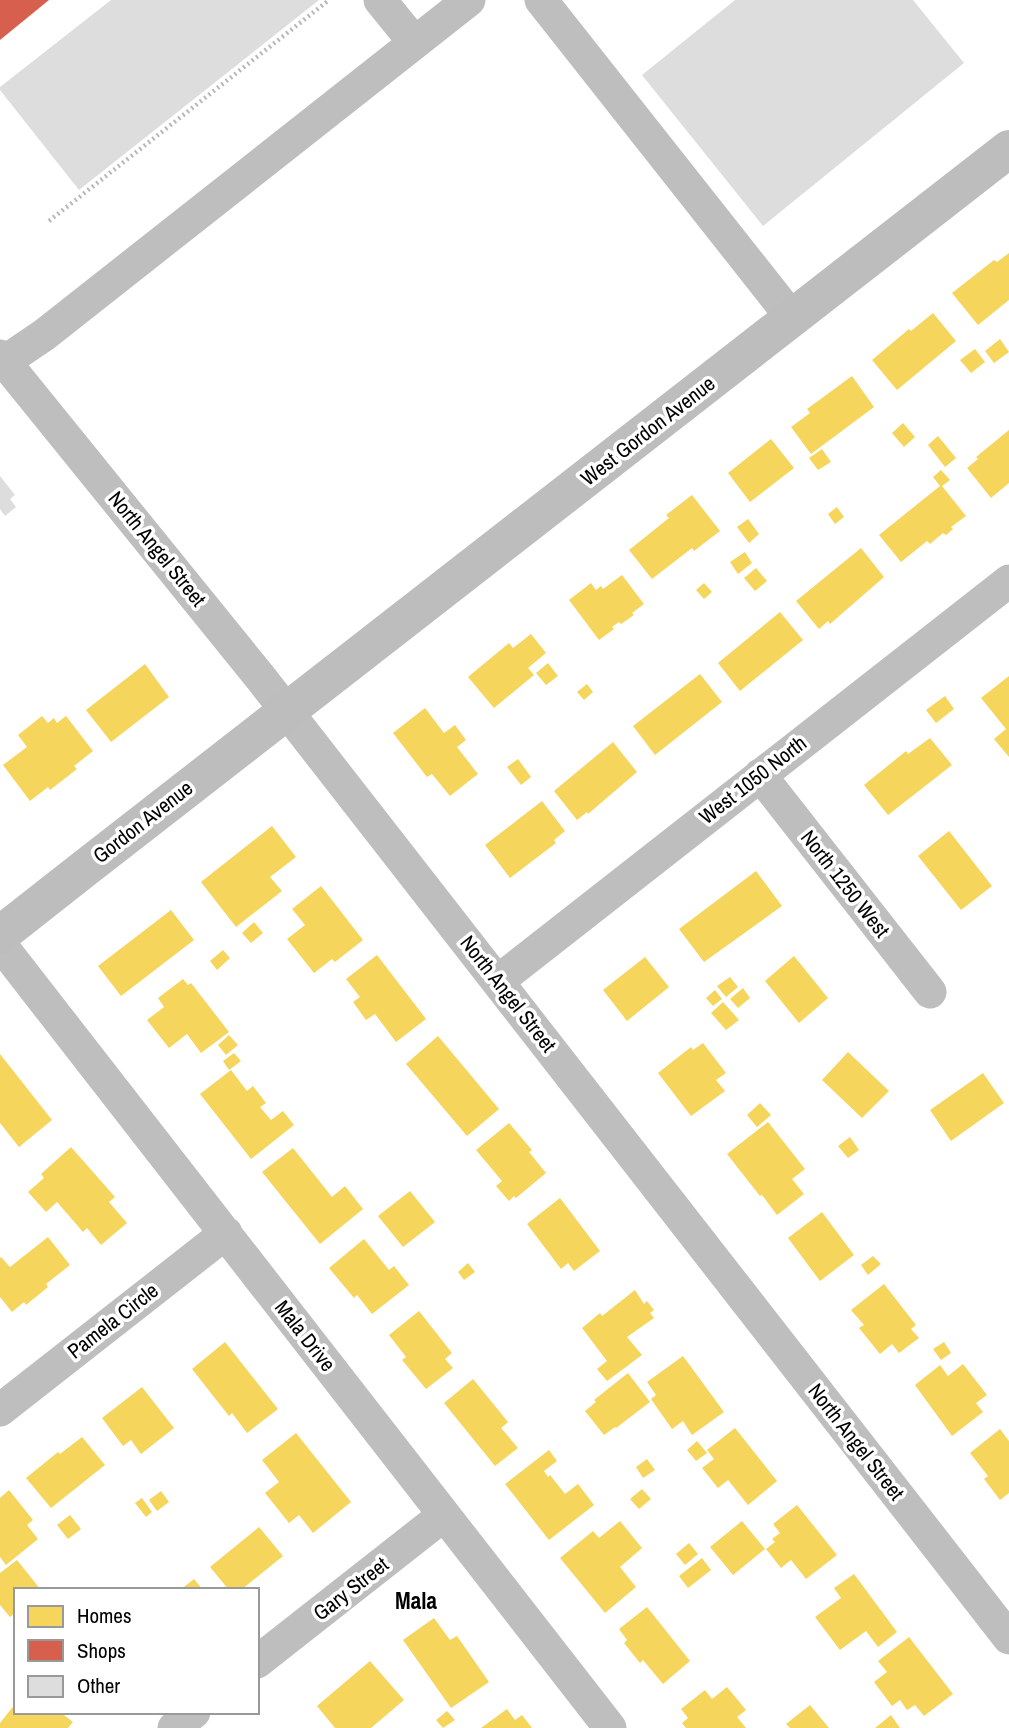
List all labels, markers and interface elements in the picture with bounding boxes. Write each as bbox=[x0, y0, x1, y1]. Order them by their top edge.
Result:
street label: West Gordon Avenue bbox=[574, 369, 721, 492]
street label: North Angel Street bbox=[102, 485, 213, 613]
street label: West 1050 North bbox=[693, 728, 812, 831]
street label: Gordon Avenue bbox=[87, 773, 199, 870]
street label: North 1250 West bbox=[794, 824, 897, 944]
street label: North Angel Street bbox=[454, 929, 563, 1058]
street label: Pamela Circle bbox=[61, 1276, 164, 1365]
street label: Mala Drive bbox=[268, 1294, 342, 1377]
street label: North Angel Street bbox=[802, 1377, 911, 1506]
street label: Gary Street bbox=[307, 1550, 394, 1627]
district label: Mala bbox=[395, 1585, 437, 1616]
legend bbox=[14, 1588, 259, 1714]
text: Homes bbox=[77, 1601, 132, 1630]
text: Shops bbox=[77, 1636, 126, 1665]
text: Other bbox=[77, 1671, 120, 1700]

